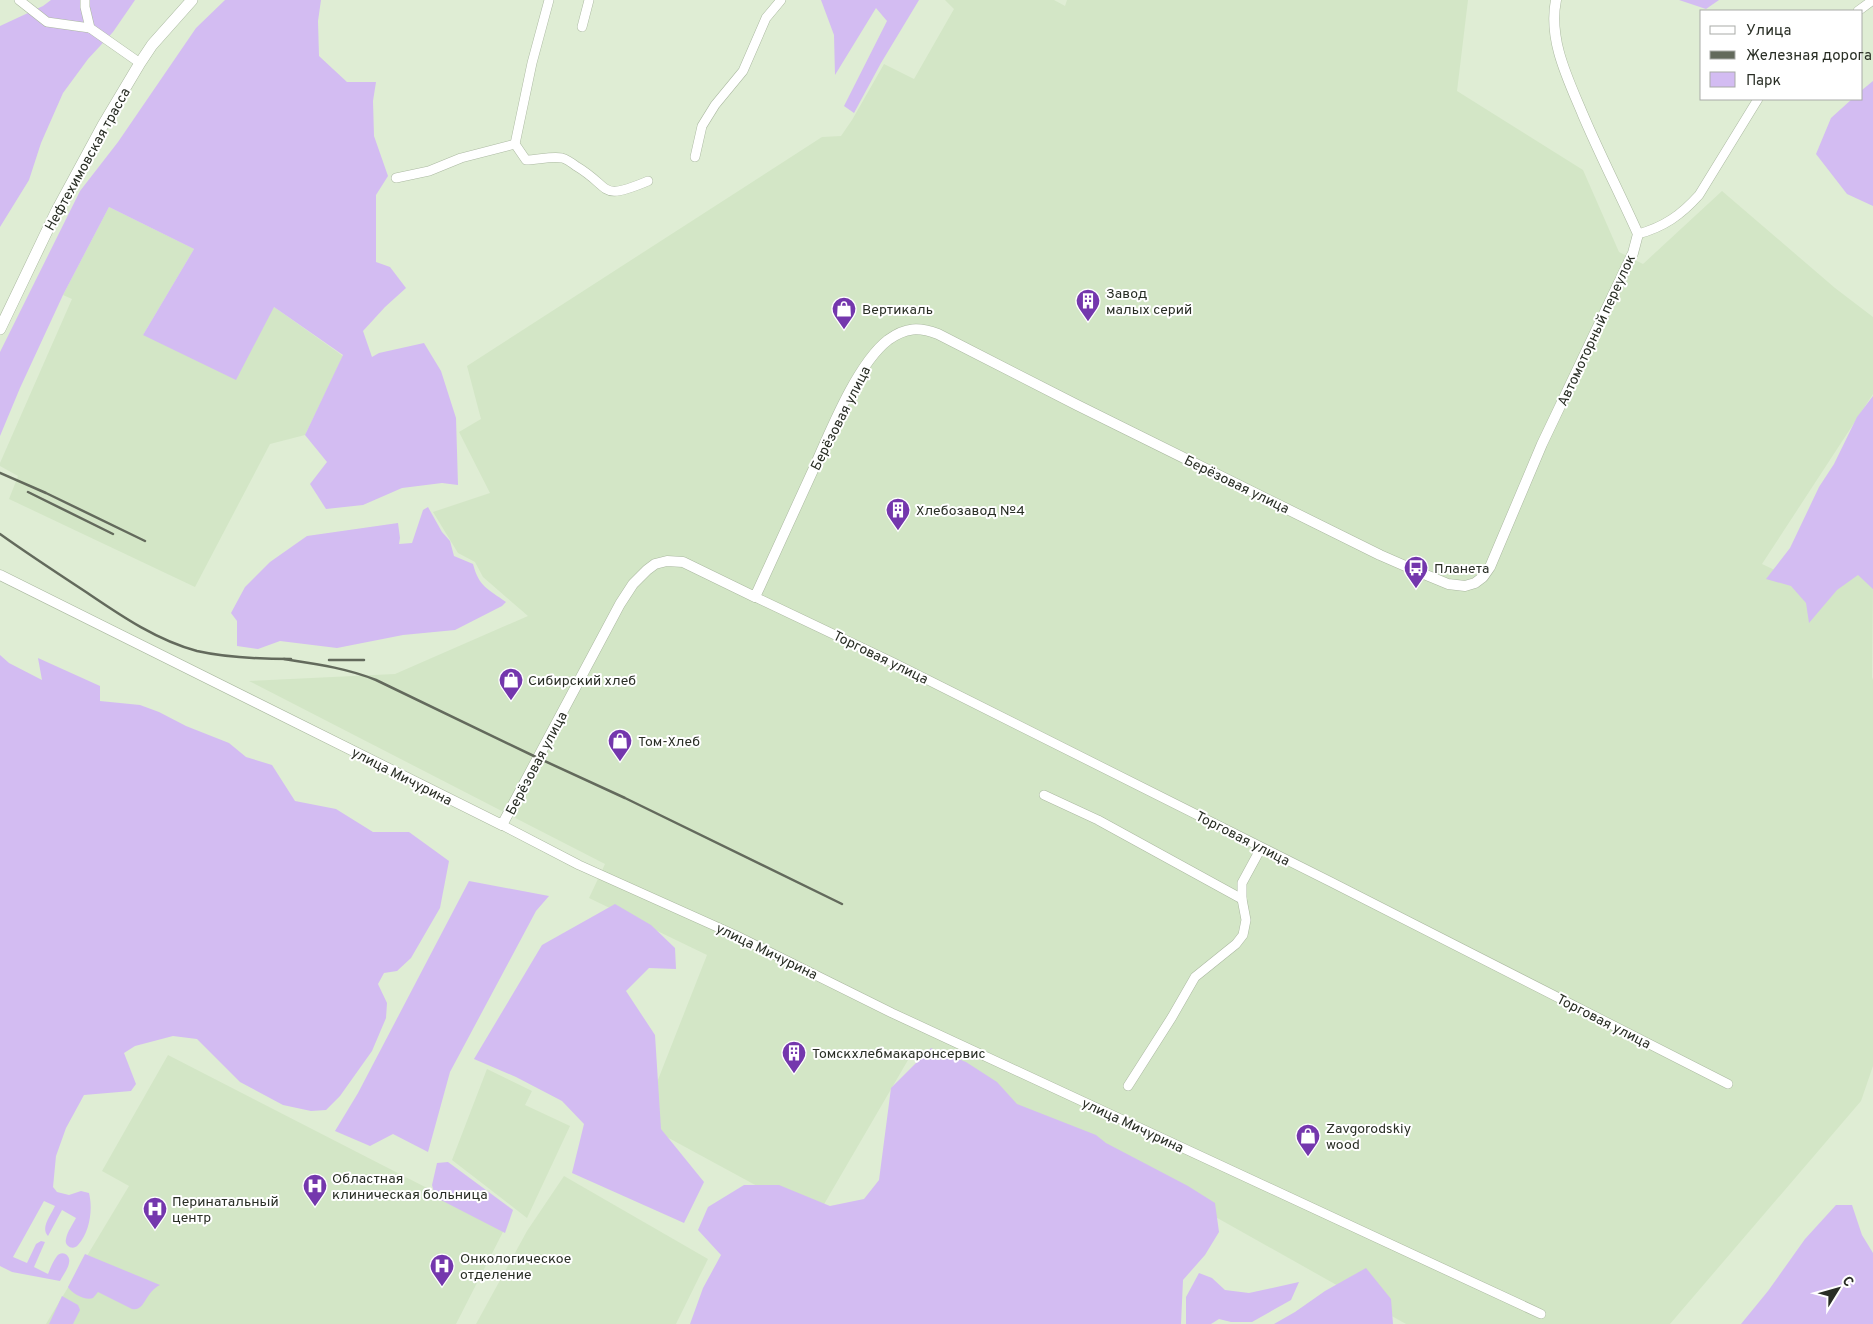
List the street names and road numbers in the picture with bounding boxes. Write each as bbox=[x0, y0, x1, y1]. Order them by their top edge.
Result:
street label: Нефтехимовская трасса bbox=[42, 85, 135, 234]
street label: Автомоторный переулок bbox=[1555, 252, 1640, 409]
street label: Берёзовая улица bbox=[808, 364, 875, 474]
street label: Берёзовая улица bbox=[1181, 453, 1292, 518]
street label: Торговая улица bbox=[830, 628, 931, 689]
street label: Берёзовая улица bbox=[503, 709, 572, 818]
street label: улица Мичурина bbox=[348, 745, 454, 810]
street label: Торговая улица bbox=[1192, 808, 1292, 870]
street label: улица Мичурина bbox=[713, 920, 820, 984]
street label: Торговая улица bbox=[1553, 991, 1653, 1053]
street label: улица Мичурина bbox=[1079, 1095, 1186, 1157]

